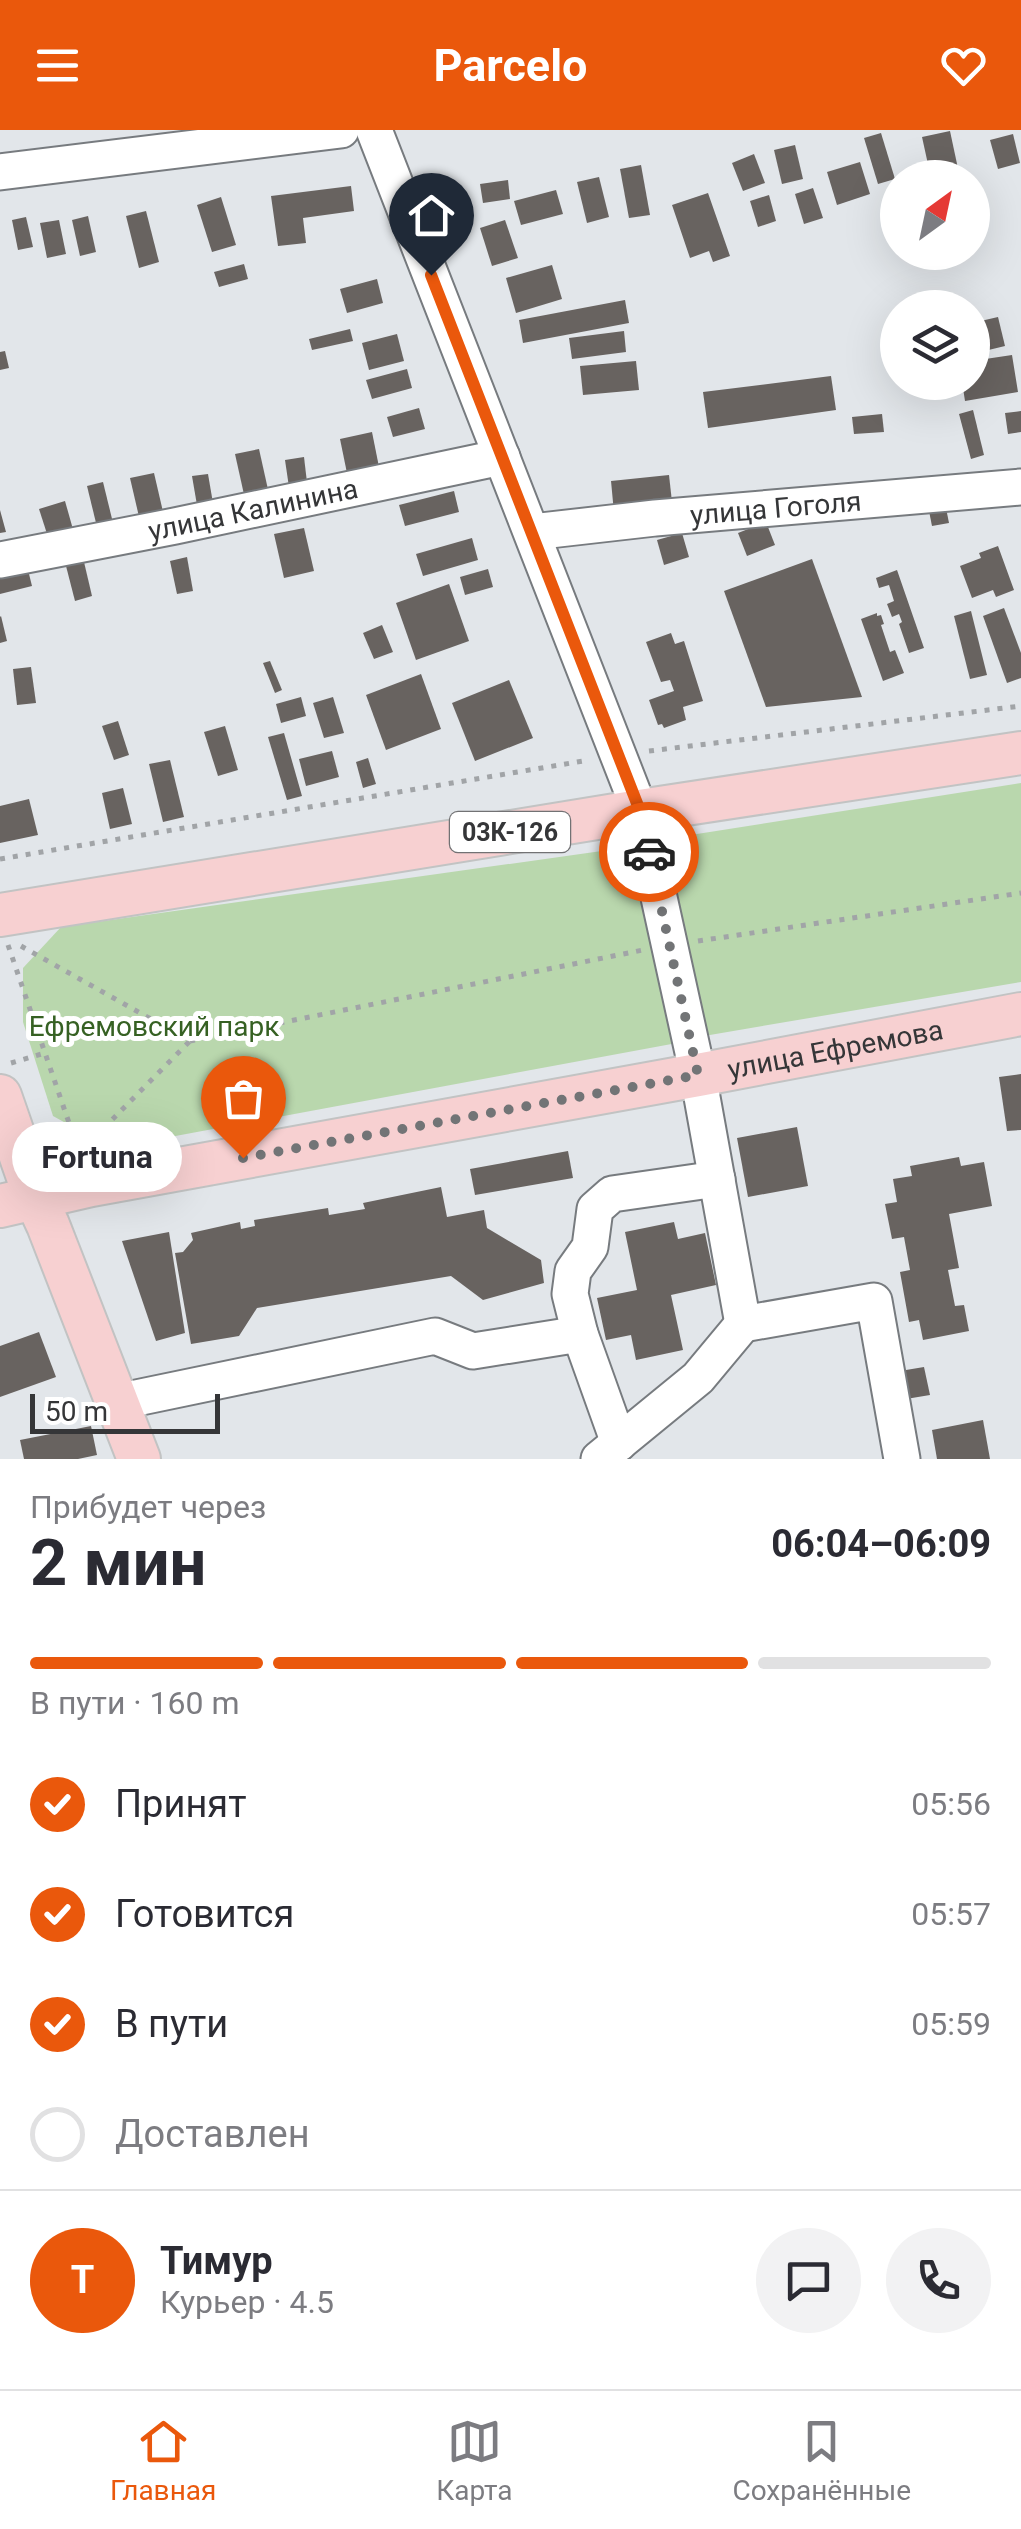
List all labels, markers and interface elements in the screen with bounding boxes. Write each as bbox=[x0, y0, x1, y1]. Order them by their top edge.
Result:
icon: menu bbox=[30, 38, 85, 93]
icon: heart bbox=[936, 38, 991, 93]
text: Parcelo bbox=[434, 39, 587, 92]
north arrow bbox=[880, 160, 990, 270]
map controls bbox=[880, 160, 990, 400]
pin bbox=[389, 173, 474, 276]
icon: home bbox=[404, 188, 459, 243]
button: layers bbox=[880, 290, 990, 400]
street label: улица Калинина bbox=[146, 472, 361, 548]
street label: улица Гоголя bbox=[689, 485, 863, 532]
courier bbox=[599, 802, 699, 902]
road number: 03К-126 bbox=[450, 812, 570, 852]
icon: car bbox=[622, 825, 677, 880]
park label: Ефремовский парк bbox=[29, 1010, 279, 1043]
street label: улица Ефремова bbox=[725, 1013, 946, 1086]
pin bbox=[201, 1056, 286, 1159]
icon: bag bbox=[216, 1071, 271, 1126]
callout: Fortuna bbox=[13, 1123, 183, 1193]
text: Fortuna bbox=[41, 1138, 153, 1176]
scale bar bbox=[30, 1389, 220, 1434]
text: 50 m bbox=[45, 1395, 108, 1428]
text: Прибудет через bbox=[30, 1488, 266, 1526]
text: 06:04–06:09 bbox=[771, 1522, 991, 1566]
text: 2 мин bbox=[30, 1525, 206, 1601]
text: В пути · 160 m bbox=[30, 1684, 240, 1722]
icon: check bbox=[30, 1777, 85, 1832]
text: Принят bbox=[115, 1782, 246, 1826]
text: 05:56 bbox=[911, 1785, 991, 1823]
icon: check bbox=[30, 1887, 85, 1942]
text: Готовится bbox=[115, 1892, 294, 1936]
text: 05:57 bbox=[911, 1895, 991, 1933]
icon: check bbox=[30, 1997, 85, 2052]
text: В пути bbox=[115, 2002, 228, 2046]
text: 05:59 bbox=[911, 2005, 991, 2043]
text: Доставлен bbox=[115, 2112, 310, 2156]
button: chat bbox=[756, 2228, 861, 2333]
button: phone bbox=[886, 2228, 991, 2333]
text: Тимур bbox=[160, 2239, 273, 2283]
text: Т bbox=[71, 2258, 94, 2302]
text: Курьер · 4.5 bbox=[160, 2283, 334, 2321]
tab: Главная bbox=[110, 2414, 216, 2507]
tab: Карта bbox=[436, 2414, 513, 2507]
tab: Сохранённые bbox=[732, 2414, 911, 2507]

